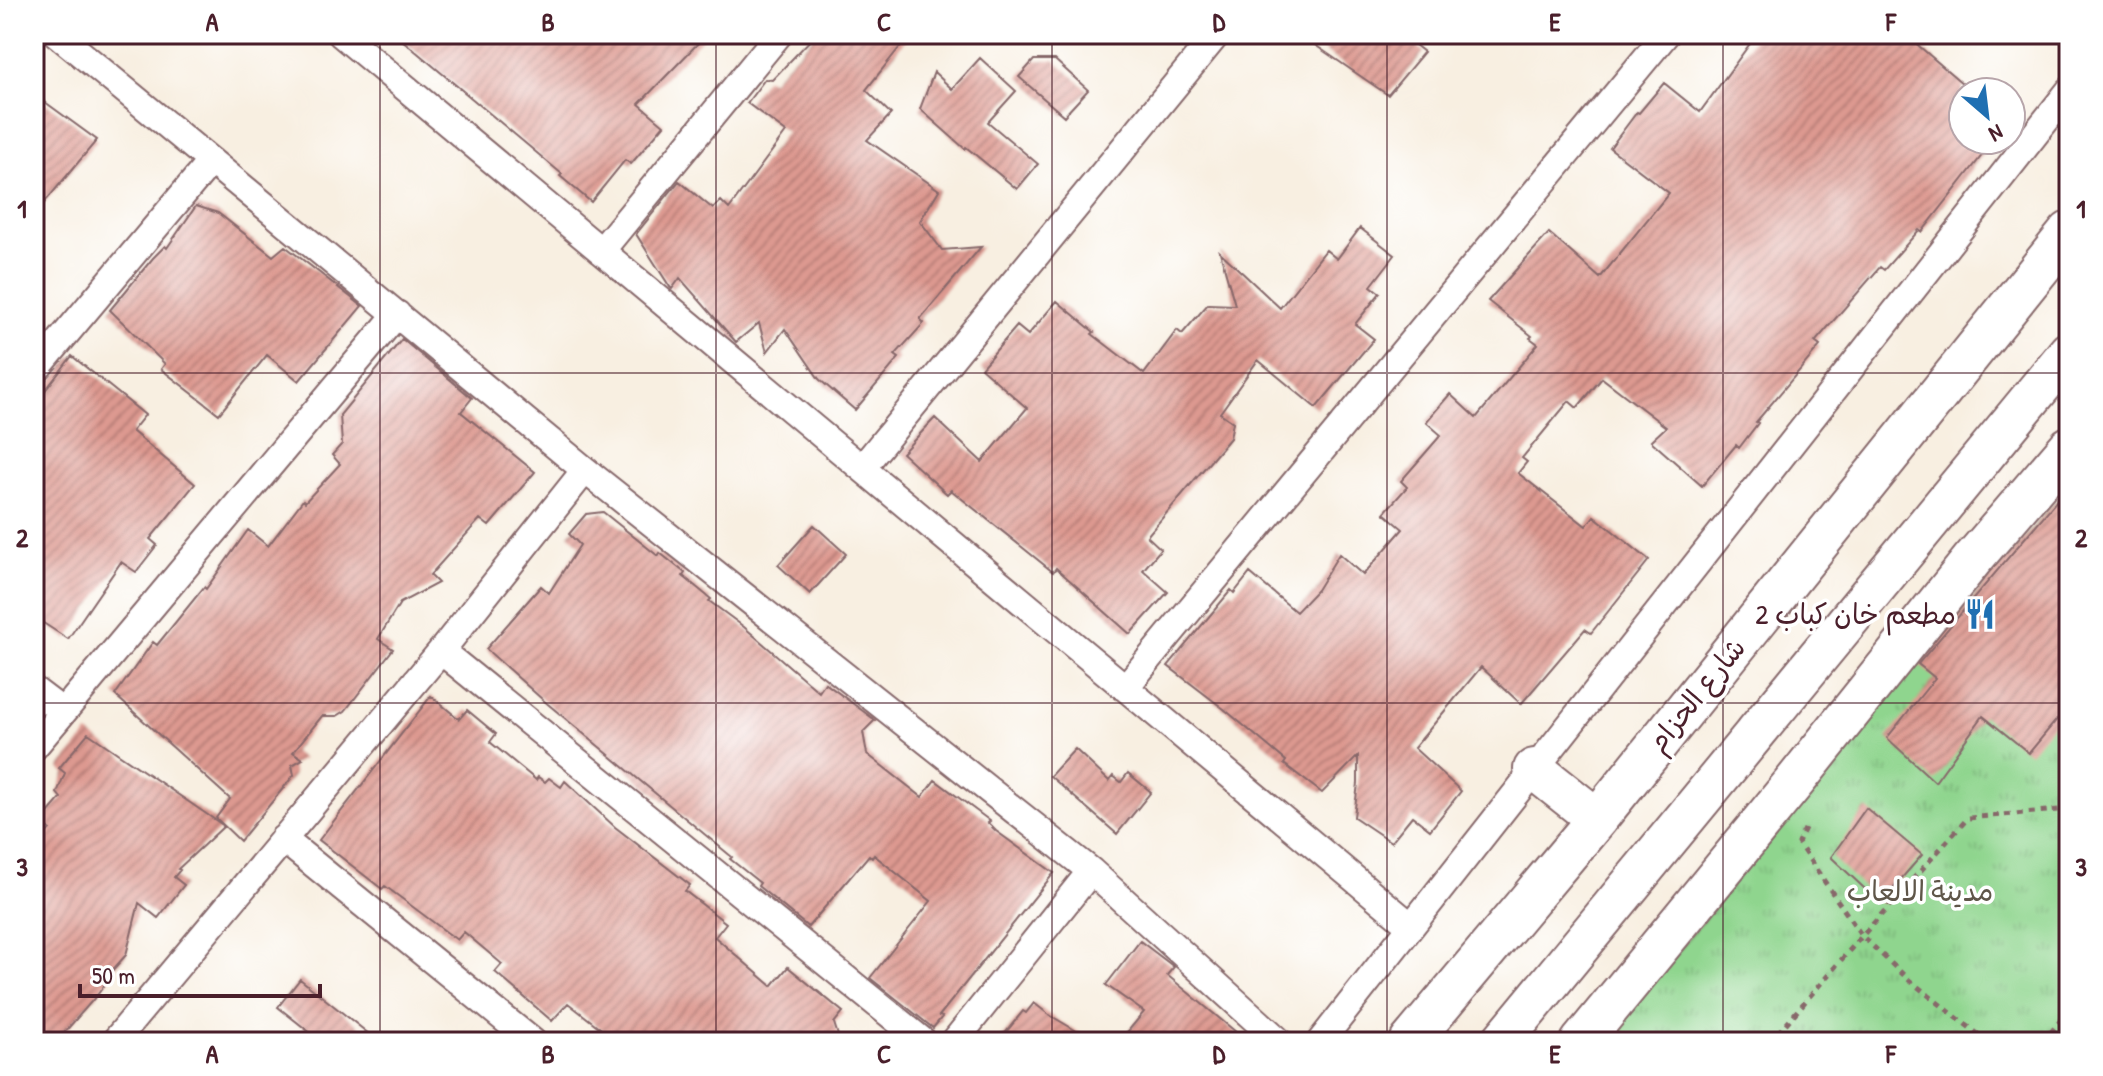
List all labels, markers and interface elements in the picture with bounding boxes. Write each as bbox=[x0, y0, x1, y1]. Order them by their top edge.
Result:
text: A bbox=[206, 4, 219, 39]
text: B bbox=[541, 4, 555, 39]
text: C bbox=[877, 4, 891, 39]
text: D bbox=[1213, 4, 1226, 39]
text: E bbox=[1549, 4, 1561, 39]
text: F bbox=[1885, 4, 1897, 39]
north arrow bbox=[1947, 76, 2027, 156]
text: N bbox=[1984, 118, 2009, 150]
text: 1 bbox=[17, 191, 27, 226]
text: 1 bbox=[2076, 191, 2086, 226]
text: 2 bbox=[16, 520, 29, 555]
text: 2 bbox=[2075, 520, 2088, 555]
place label: مطعم خان كباب 2 bbox=[1755, 595, 1956, 636]
restaurant icon: مطعم خان كباب 2 bbox=[1963, 597, 1997, 631]
street label: شارع الحزام bbox=[1638, 630, 1756, 762]
text: 3 bbox=[16, 849, 28, 884]
text: 3 bbox=[2075, 849, 2087, 884]
park label: مدينة الالعاب bbox=[1847, 872, 1993, 910]
scale bar bbox=[80, 948, 320, 998]
text: 50 m bbox=[92, 959, 135, 991]
text: A bbox=[206, 1036, 219, 1071]
text: B bbox=[541, 1036, 555, 1071]
text: C bbox=[877, 1036, 891, 1071]
text: D bbox=[1213, 1036, 1226, 1071]
text: E bbox=[1549, 1036, 1561, 1071]
text: F bbox=[1885, 1036, 1897, 1071]

